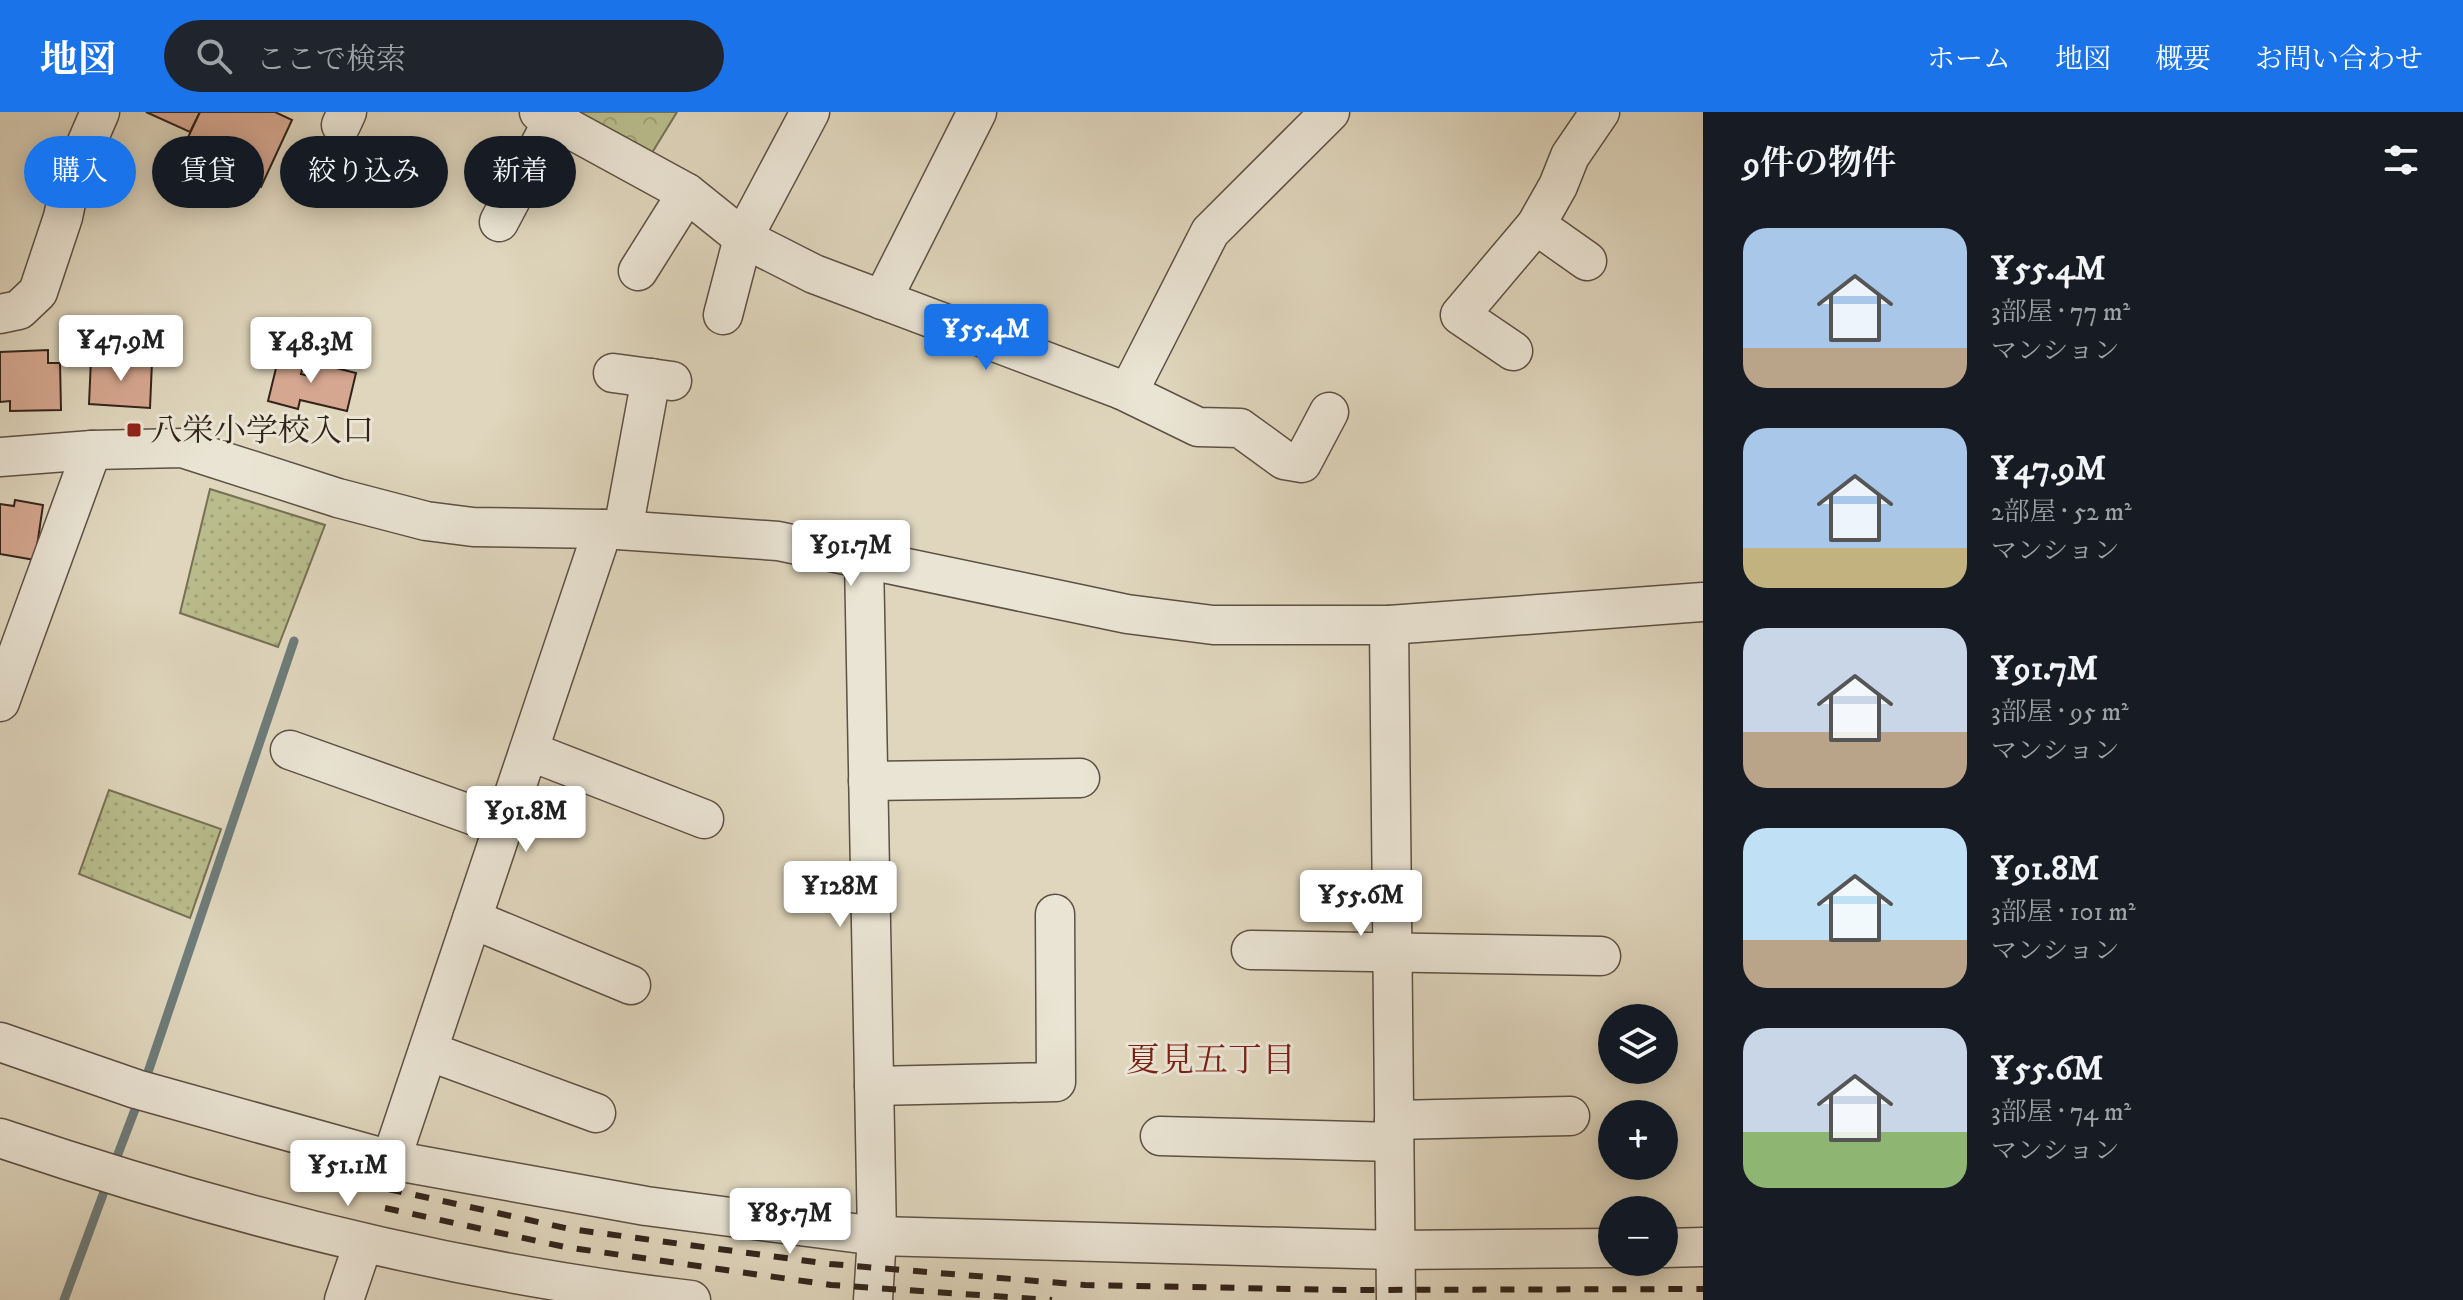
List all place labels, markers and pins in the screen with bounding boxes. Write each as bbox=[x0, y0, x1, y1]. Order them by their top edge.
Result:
pin: ¥55.4M bbox=[921, 304, 1051, 372]
pin: ¥47.9M bbox=[56, 315, 186, 383]
pin: ¥48.3M bbox=[246, 317, 376, 385]
place label: 八栄小学校入口 bbox=[150, 412, 374, 452]
marker: 八栄小学校入口 bbox=[125, 421, 143, 439]
pin: ¥91.7M bbox=[786, 520, 916, 588]
pin: ¥91.8M bbox=[461, 786, 591, 854]
pin: ¥128M bbox=[784, 861, 896, 929]
pin: ¥55.6M bbox=[1296, 870, 1426, 938]
pin: ¥51.1M bbox=[283, 1140, 413, 1208]
pin: ¥85.7M bbox=[725, 1188, 855, 1256]

